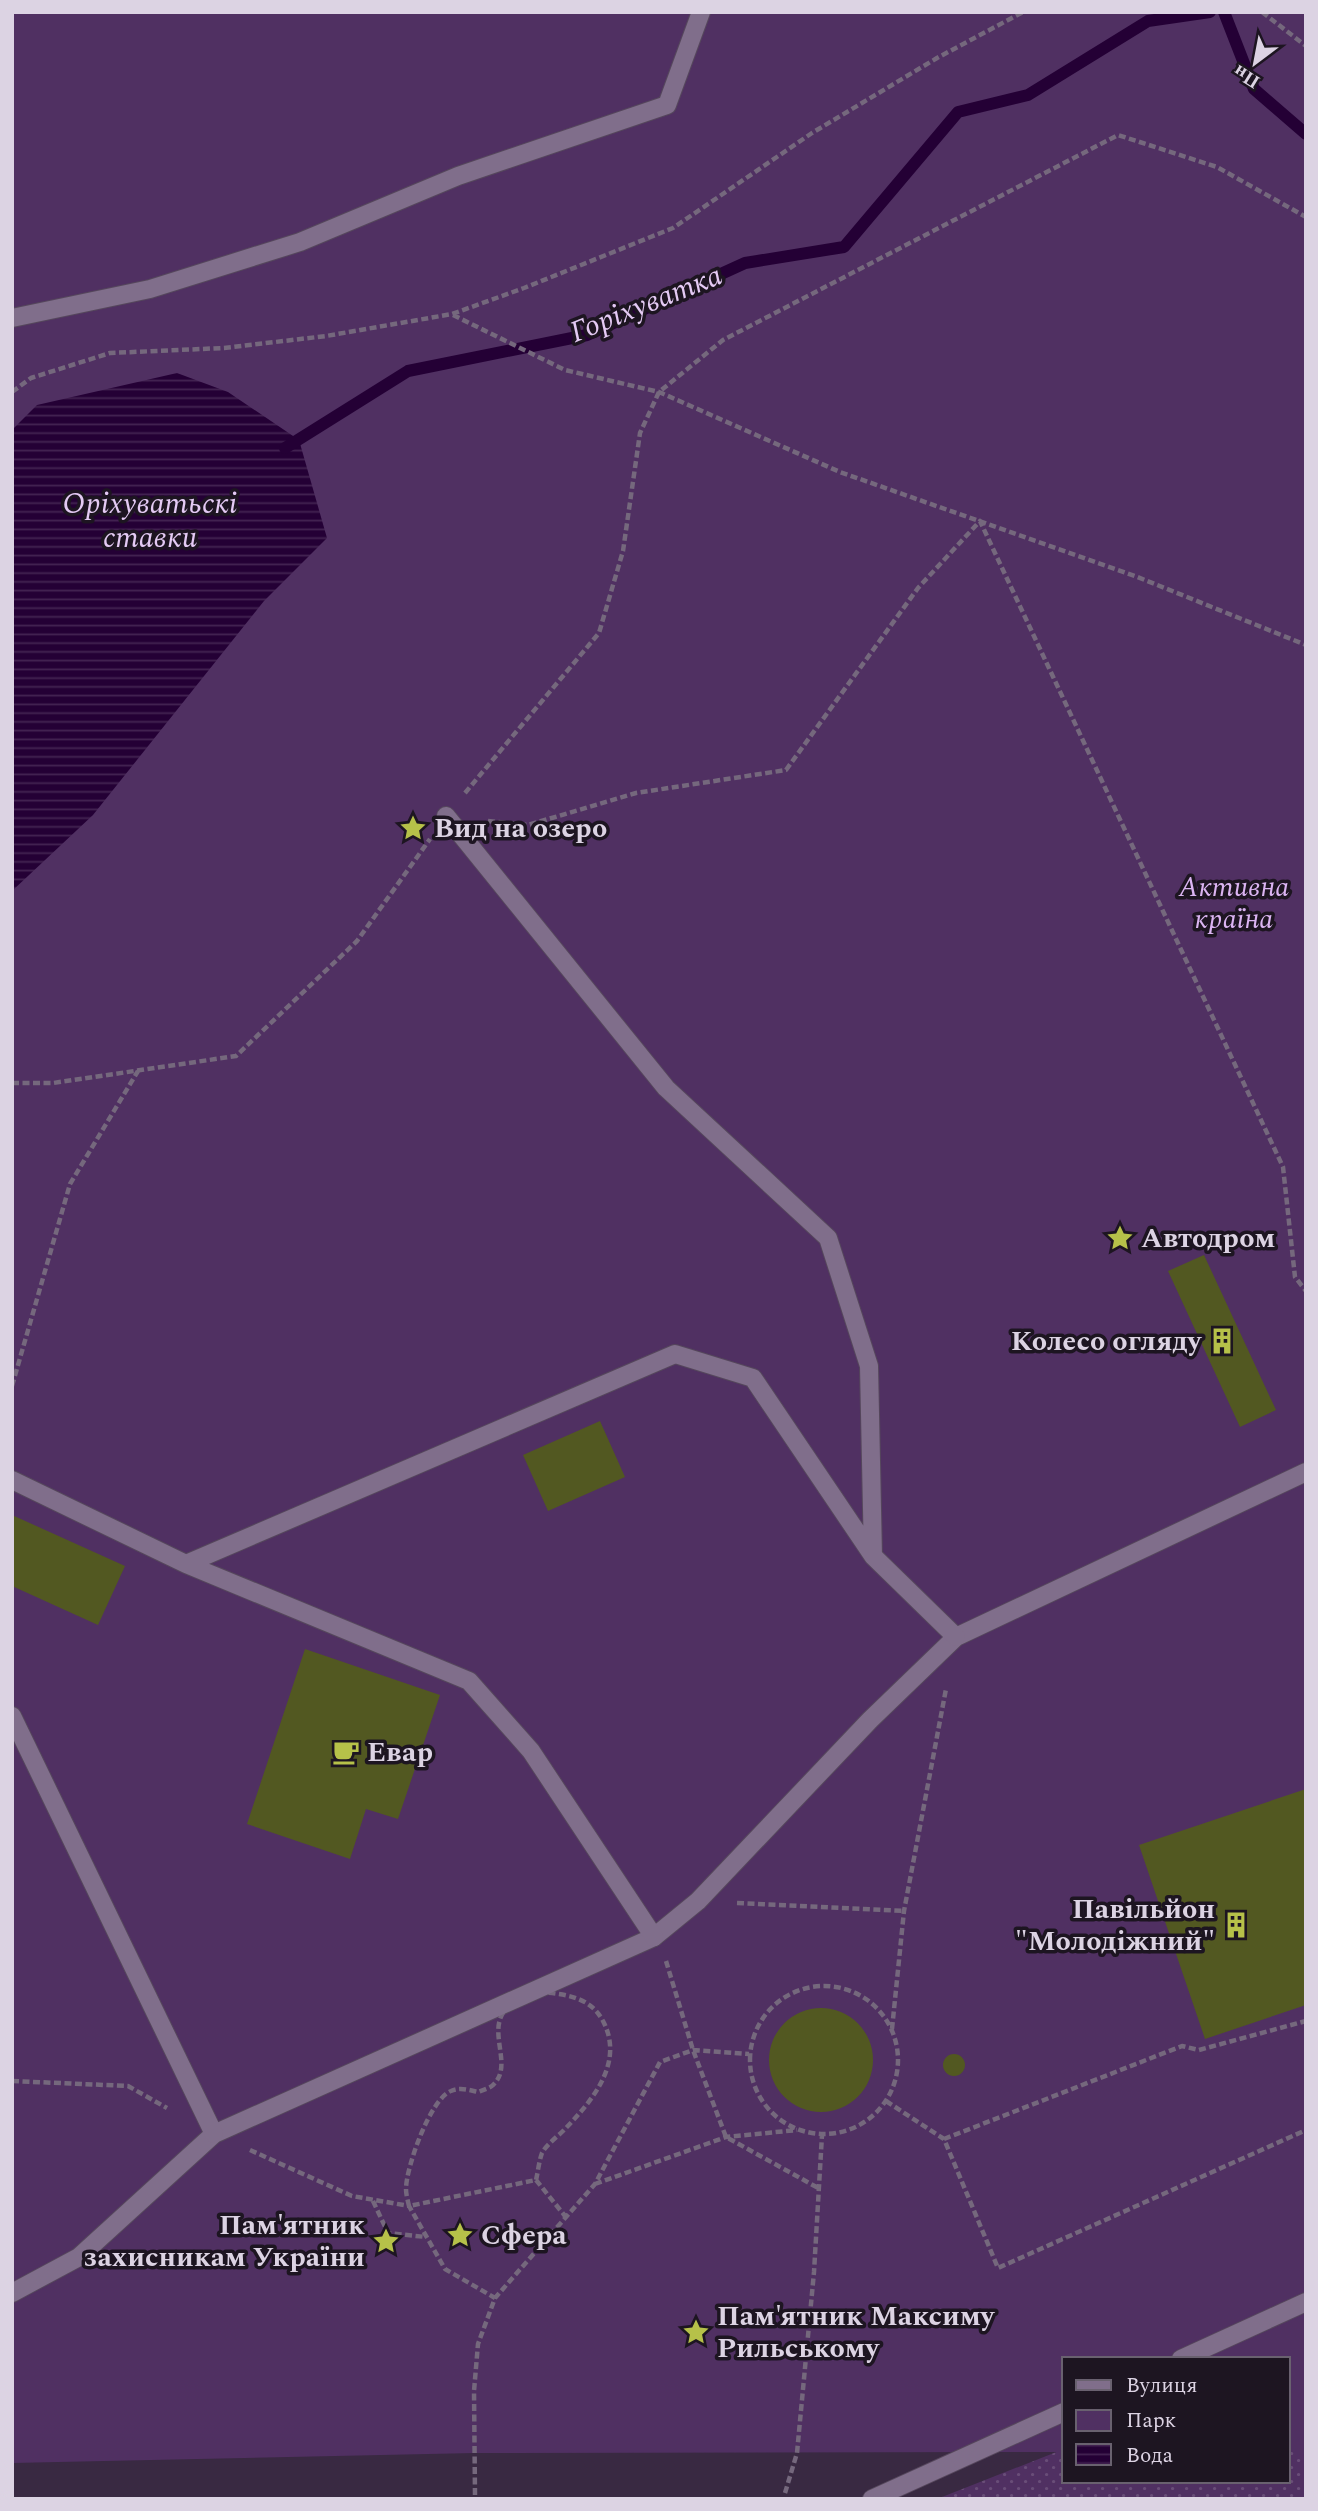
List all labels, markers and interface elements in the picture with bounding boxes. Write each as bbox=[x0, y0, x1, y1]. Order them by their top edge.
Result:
north arrow bbox=[1220, 28, 1290, 98]
text: Пн bbox=[1227, 57, 1266, 96]
water label: Горіхуватка bbox=[563, 253, 729, 355]
water label: Оріхуватьскі ставки bbox=[62, 481, 238, 561]
place label: Вид на озеро bbox=[434, 807, 607, 850]
place icon: Вид на озеро bbox=[398, 813, 428, 843]
park label: Активна країна bbox=[1178, 866, 1289, 941]
place label: Автодром bbox=[1141, 1217, 1276, 1260]
place icon: Автодром bbox=[1105, 1223, 1135, 1253]
place label: Колесо огляду bbox=[1011, 1320, 1203, 1363]
building icon: Колесо огляду bbox=[1207, 1326, 1237, 1356]
place label: Евар bbox=[367, 1731, 433, 1774]
cafe icon: Евар bbox=[331, 1737, 361, 1767]
place label: Павільйон "Молодіжний" bbox=[1015, 1888, 1215, 1963]
building icon: Павільйон "Молодіжний" bbox=[1221, 1910, 1251, 1940]
place label: Пам'ятник захисникам України bbox=[84, 2204, 365, 2279]
place label: Сфера bbox=[481, 2214, 567, 2257]
place icon: Сфера bbox=[445, 2220, 475, 2250]
place icon: Пам'ятник захисникам України bbox=[371, 2226, 401, 2256]
place label: Пам'ятник Максиму Рильському bbox=[717, 2295, 996, 2370]
place icon: Пам'ятник Максиму Рильському bbox=[681, 2317, 711, 2347]
legend bbox=[1062, 2357, 1290, 2483]
text: Вулиця bbox=[1126, 2370, 1197, 2402]
text: Парк bbox=[1126, 2405, 1177, 2437]
text: Вода bbox=[1126, 2440, 1174, 2472]

